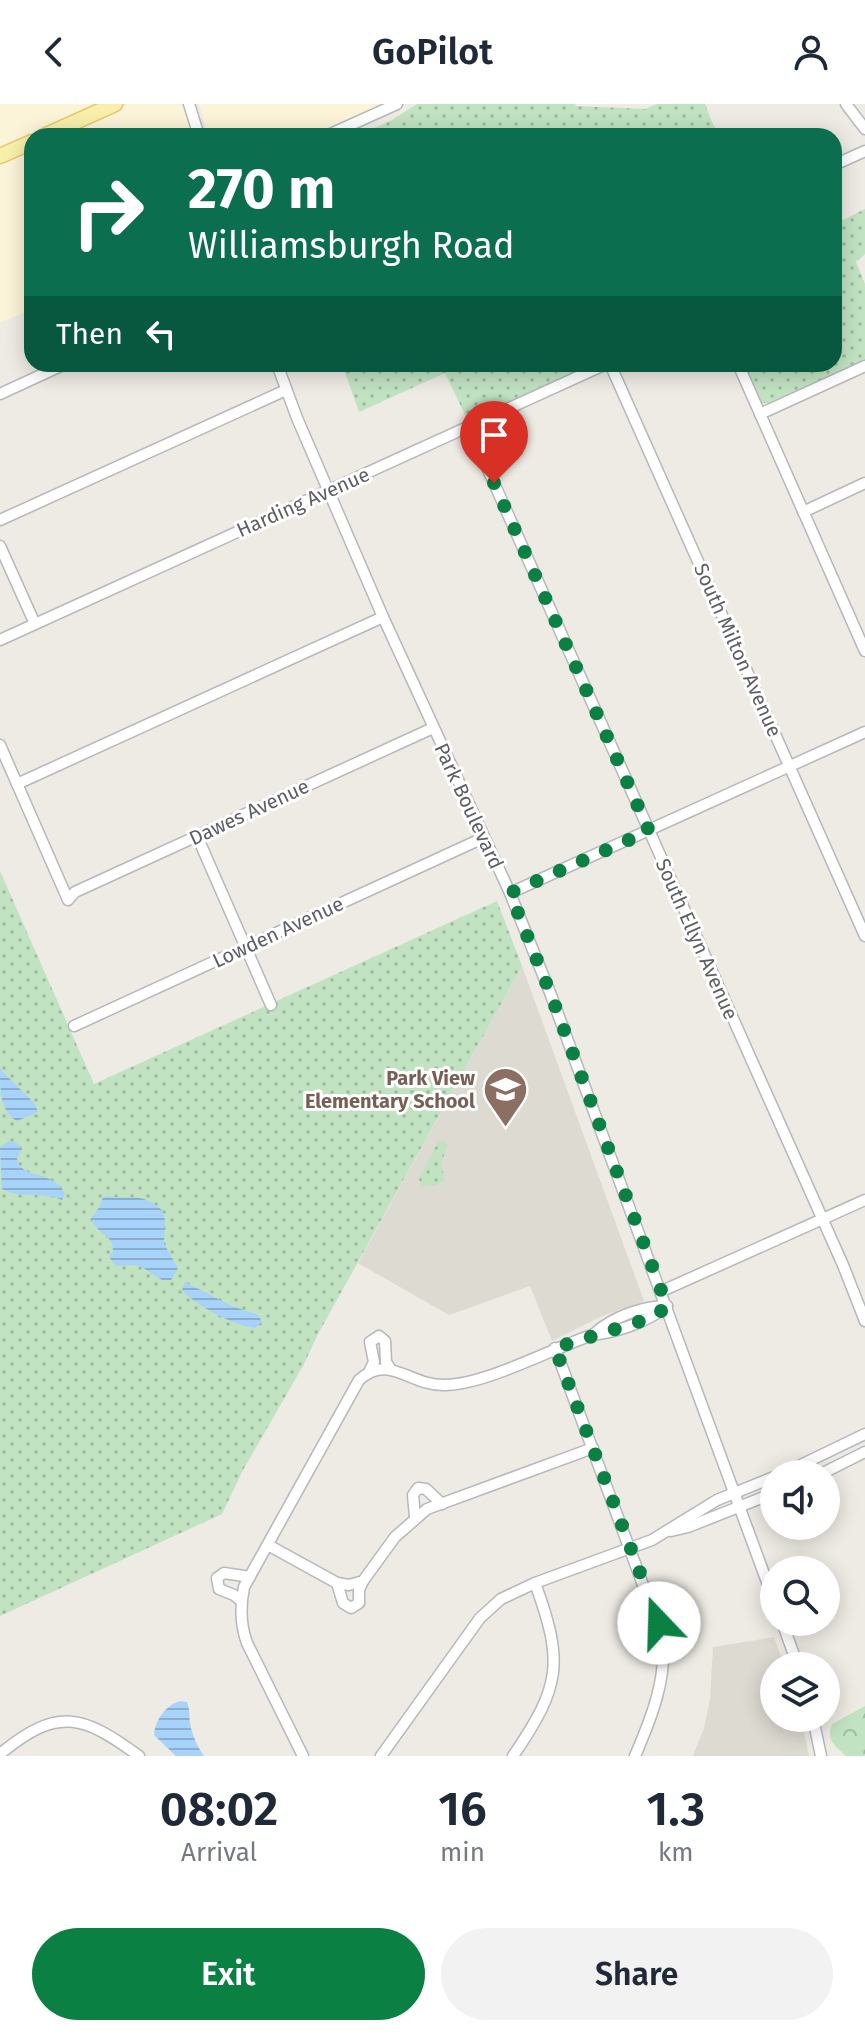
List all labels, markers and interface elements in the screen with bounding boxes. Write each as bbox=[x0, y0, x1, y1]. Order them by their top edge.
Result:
icon: back bbox=[32, 30, 76, 74]
text: GoPilot bbox=[372, 30, 493, 74]
icon: person bbox=[789, 30, 833, 74]
text: 270 m bbox=[188, 156, 335, 223]
icon: right bbox=[56, 160, 160, 264]
text: Williamsburgh Road bbox=[188, 224, 514, 268]
icon: left bbox=[139, 312, 183, 356]
text: Then bbox=[56, 316, 123, 352]
pin bbox=[460, 401, 528, 483]
icon: arrive bbox=[472, 413, 516, 457]
street label: Harding Avenue bbox=[233, 462, 373, 542]
street label: South Milton Avenue bbox=[689, 559, 787, 741]
street label: Park Boulevard bbox=[429, 739, 509, 873]
street label: Dawes Avenue bbox=[185, 774, 313, 850]
street label: South Ellyn Avenue bbox=[651, 855, 743, 1023]
street label: Lowden Avenue bbox=[209, 891, 347, 973]
school or university icon: Park View Elementary School bbox=[482, 1065, 530, 1128]
place label: Park View Elementary School bbox=[305, 1066, 475, 1113]
map controls bbox=[760, 1460, 840, 1732]
button: sound bbox=[760, 1460, 840, 1540]
button: search bbox=[760, 1556, 840, 1636]
position arrow bbox=[617, 1581, 701, 1665]
button: layers bbox=[760, 1652, 840, 1732]
text: 08:02 bbox=[160, 1780, 278, 1838]
text: 16 bbox=[438, 1780, 487, 1838]
text: 1.3 bbox=[646, 1780, 705, 1838]
text: Arrival bbox=[181, 1837, 257, 1868]
text: min bbox=[440, 1837, 485, 1868]
text: km bbox=[658, 1837, 694, 1868]
button: Exit bbox=[32, 1928, 425, 2020]
button: Share bbox=[441, 1928, 833, 2020]

